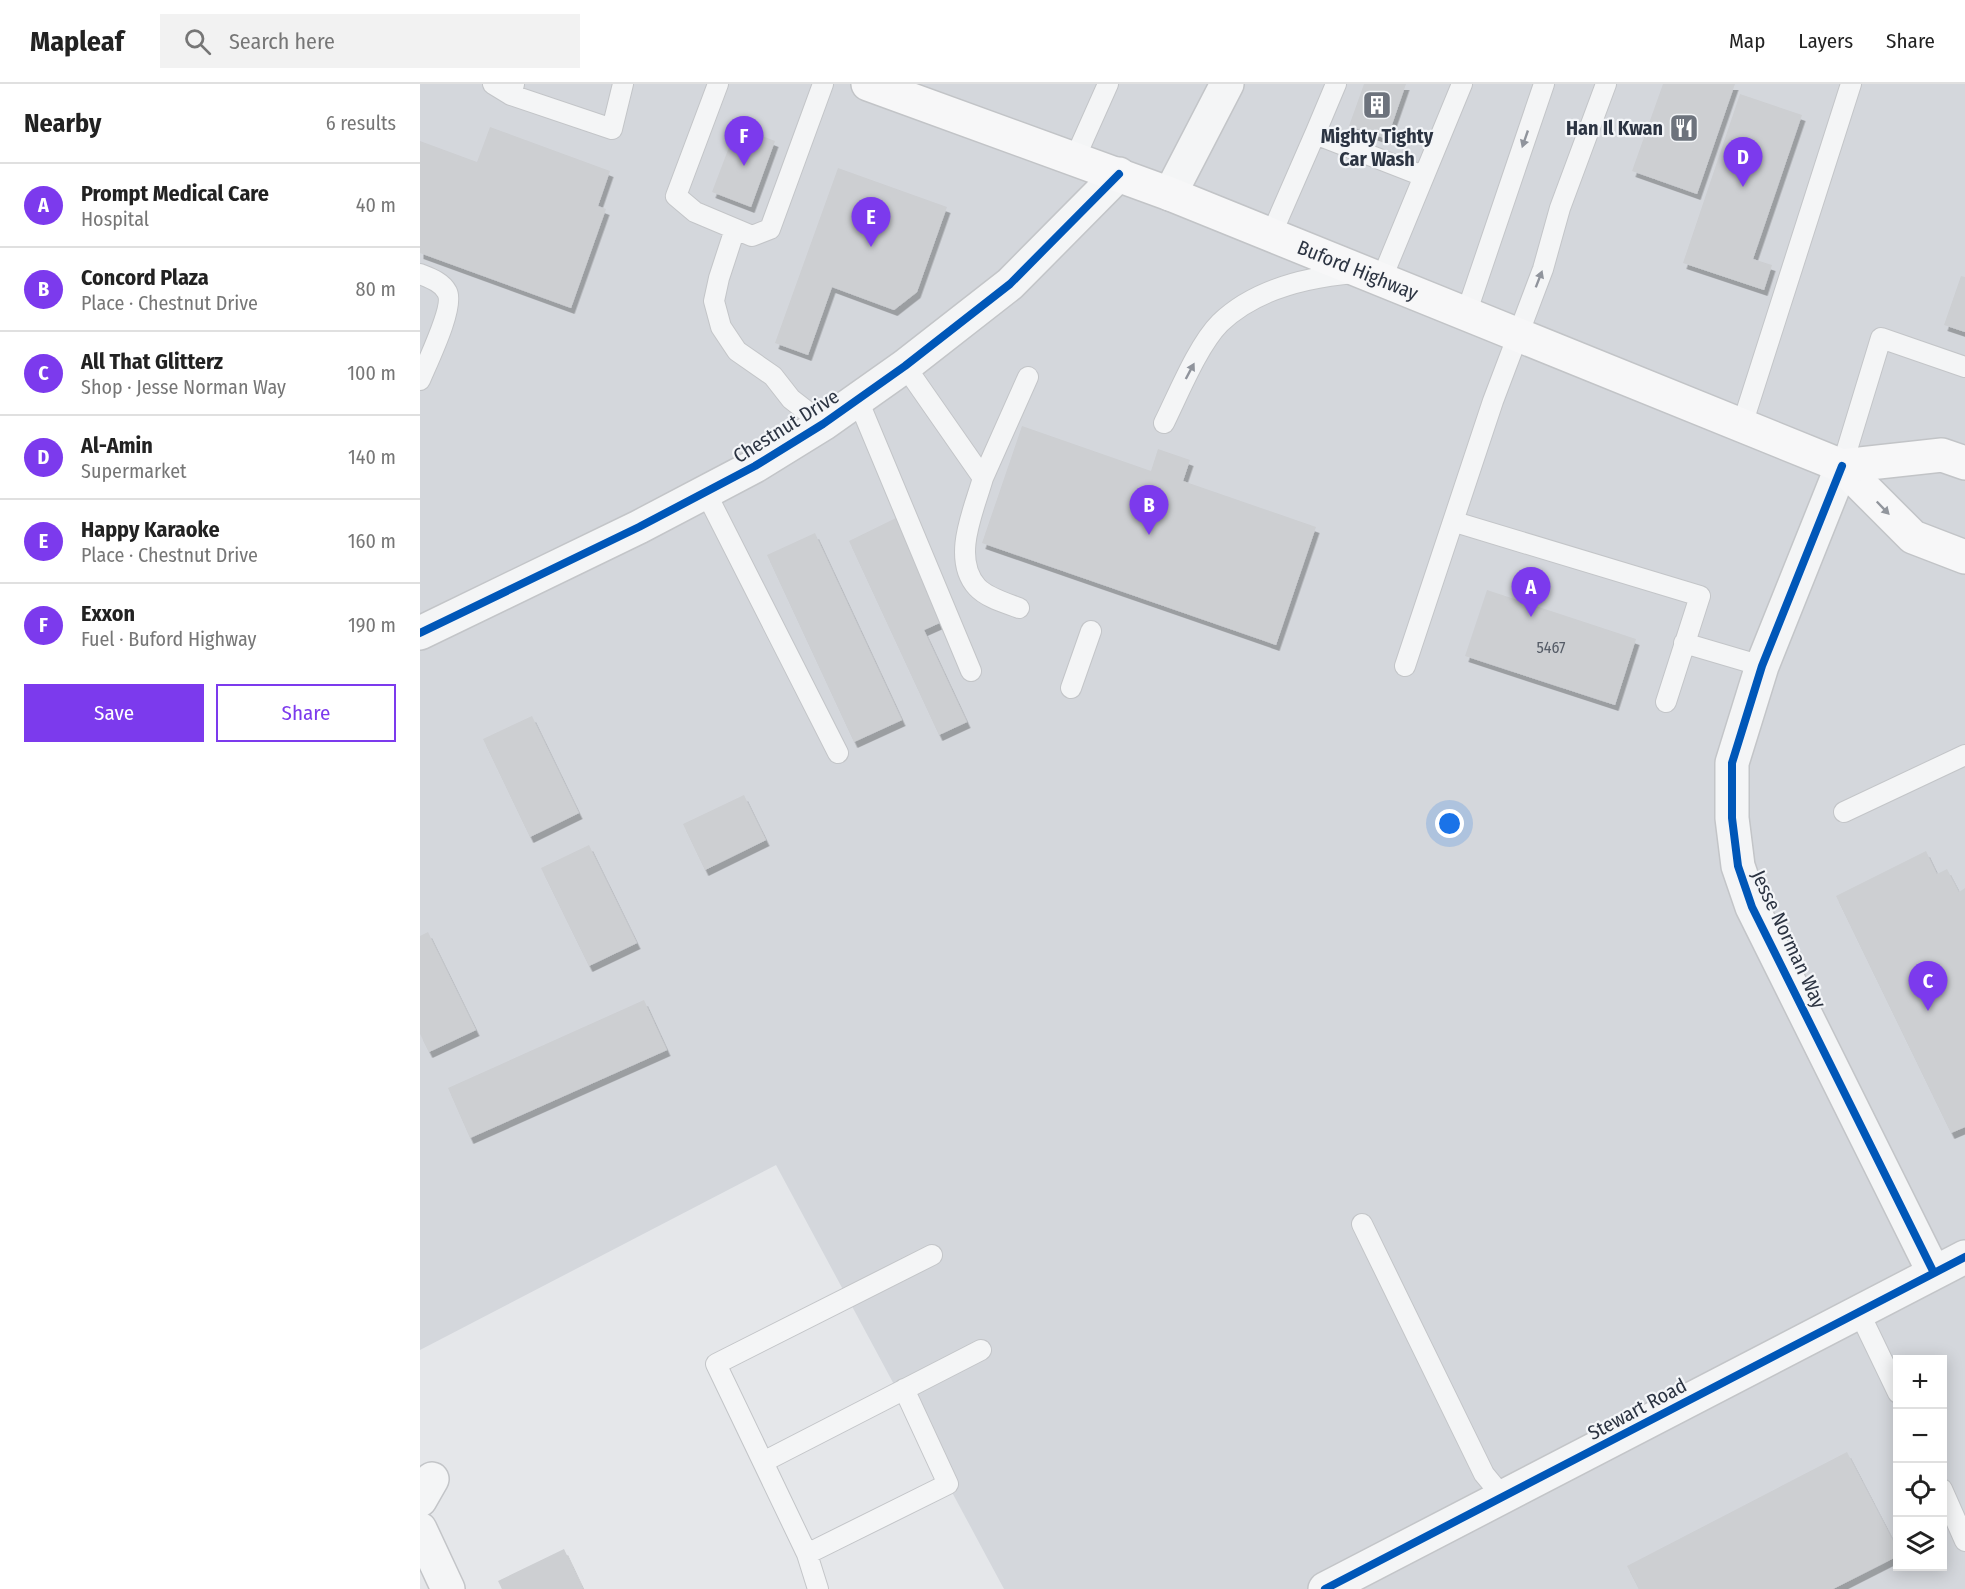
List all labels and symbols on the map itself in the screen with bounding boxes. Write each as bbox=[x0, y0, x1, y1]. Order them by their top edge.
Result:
building icon: Mighty Tighty Car Wash bbox=[1361, 89, 1393, 121]
restaurant icon: Han Il Kwan bbox=[1668, 112, 1700, 144]
pin: F bbox=[724, 116, 764, 166]
place label: Han Il Kwan bbox=[1566, 116, 1663, 140]
place label: Mighty Tighty Car Wash bbox=[1321, 124, 1434, 171]
one-way arrow bbox=[1519, 130, 1529, 148]
pin: D bbox=[1724, 138, 1762, 187]
pin: E bbox=[852, 198, 890, 247]
street label: Buford Highway bbox=[1294, 235, 1422, 305]
one-way arrow bbox=[1535, 270, 1545, 288]
one-way arrow bbox=[1185, 362, 1195, 379]
street label: Chestnut Drive bbox=[729, 384, 843, 468]
pin: B bbox=[1130, 486, 1168, 535]
one-way arrow bbox=[1876, 500, 1890, 515]
pin: A bbox=[1512, 568, 1550, 617]
house number: 5467 bbox=[1536, 638, 1566, 657]
your location bbox=[1435, 809, 1464, 838]
street label: Jesse Norman Way bbox=[1746, 866, 1832, 1012]
pin: C bbox=[1908, 962, 1948, 1011]
street label: Stewart Road bbox=[1584, 1373, 1690, 1445]

